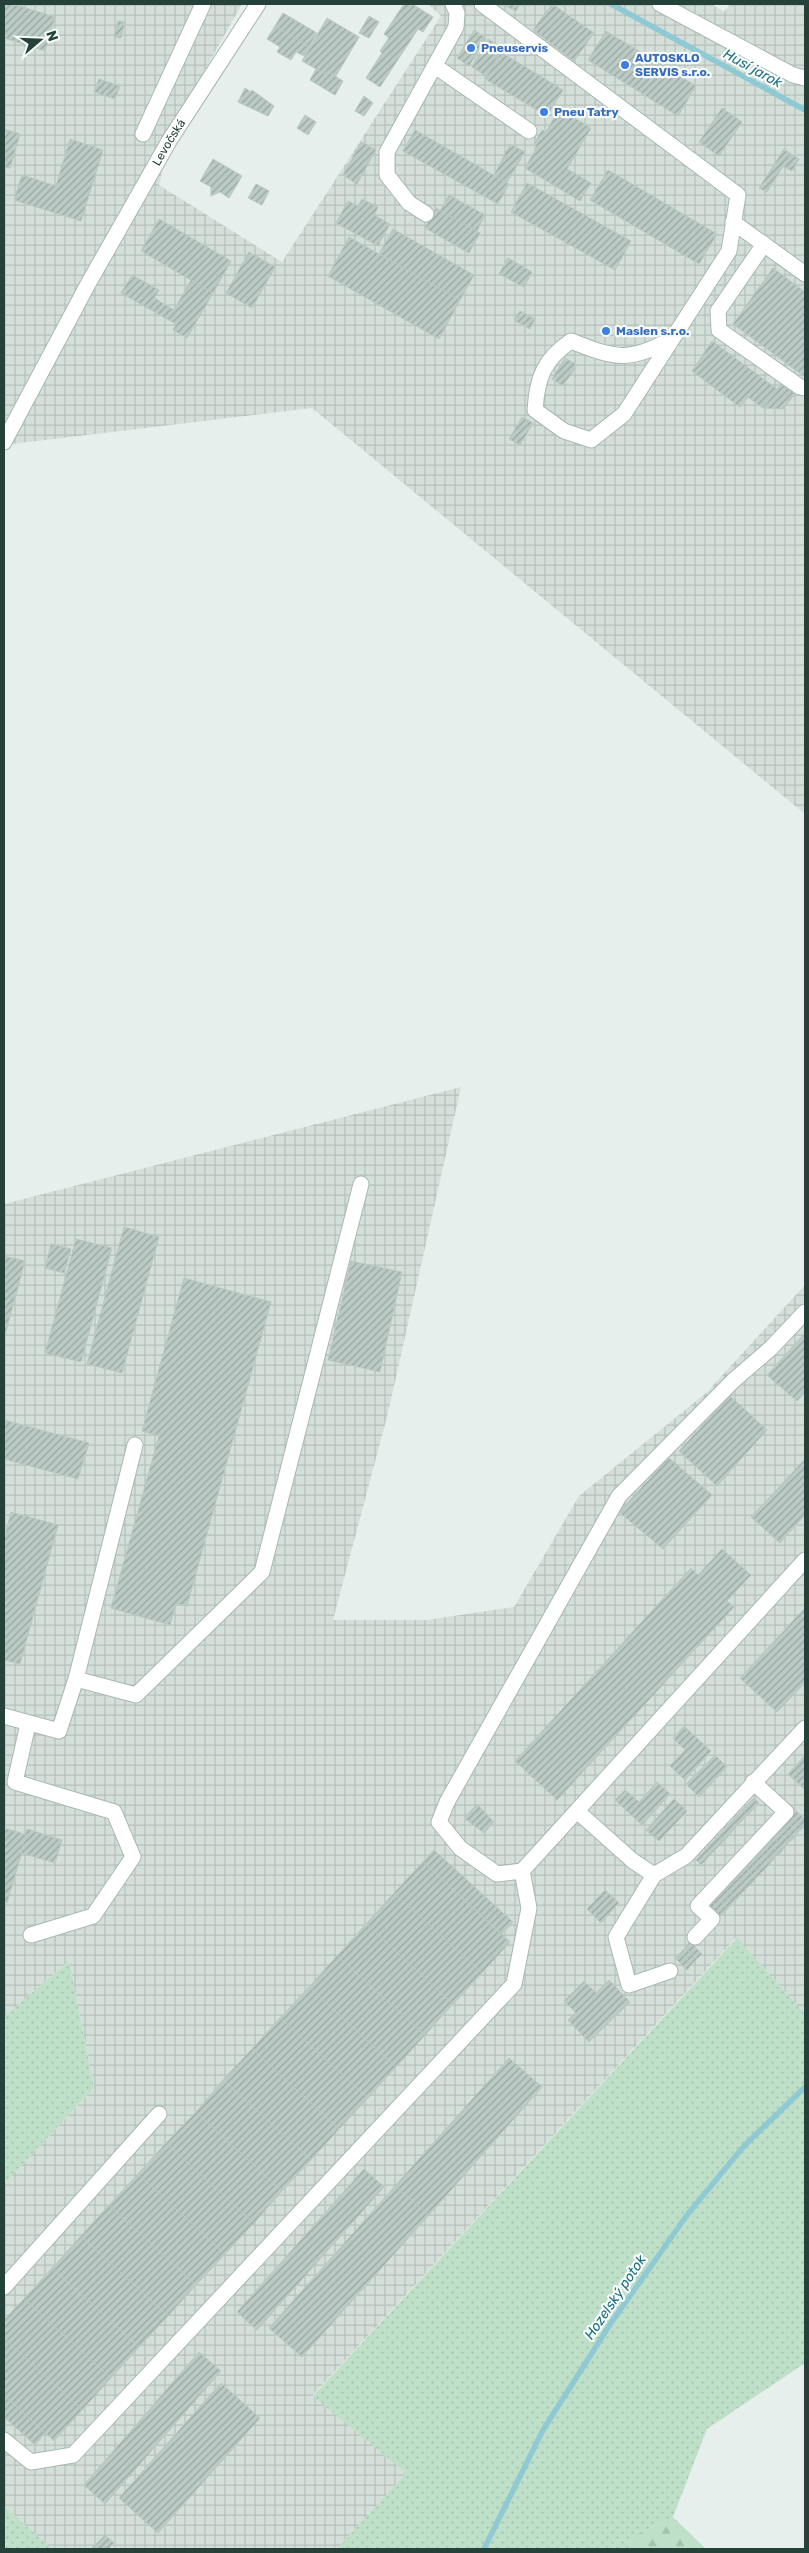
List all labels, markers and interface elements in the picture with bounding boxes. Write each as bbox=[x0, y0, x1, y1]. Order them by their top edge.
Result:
north arrow bbox=[15, 15, 65, 65]
text: N bbox=[42, 28, 61, 43]
place label: Pneuservis bbox=[481, 41, 548, 55]
marker: Pneuservis bbox=[465, 42, 477, 54]
water label: Husí jarok bbox=[720, 45, 786, 92]
place label: AUTOSKLO SERVIS s.r.o. bbox=[635, 51, 710, 79]
marker: AUTOSKLO SERVIS s.r.o. bbox=[619, 59, 631, 71]
place label: Pneu Tatry bbox=[554, 105, 619, 119]
marker: Pneu Tatry bbox=[538, 106, 550, 118]
street label: Levočská bbox=[149, 116, 188, 168]
place label: Maslen s.r.o. bbox=[616, 324, 689, 338]
marker: Maslen s.r.o. bbox=[600, 325, 612, 337]
water label: Hozelský potok bbox=[581, 2251, 650, 2343]

